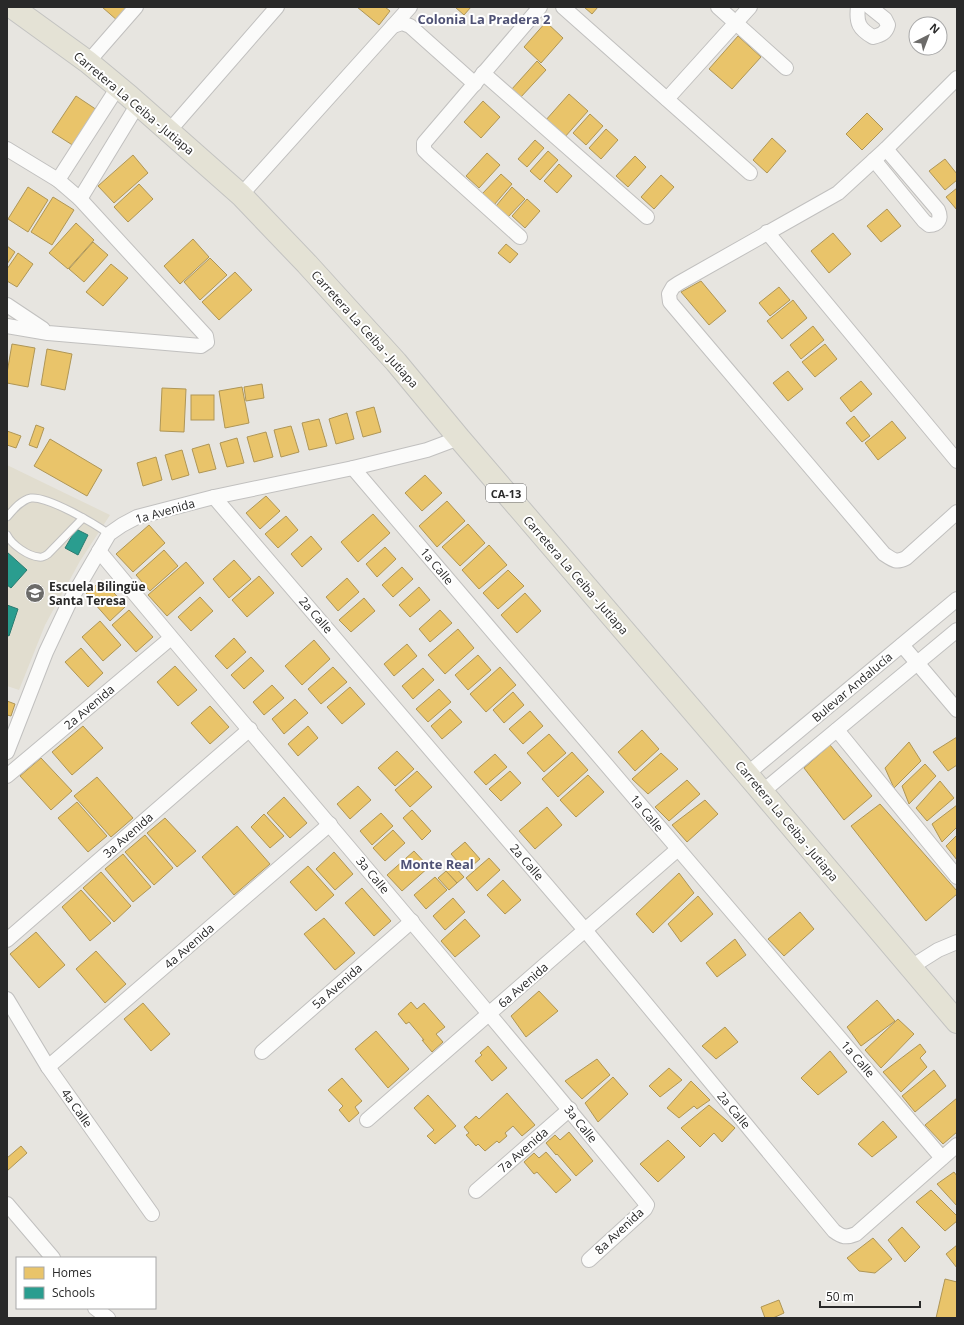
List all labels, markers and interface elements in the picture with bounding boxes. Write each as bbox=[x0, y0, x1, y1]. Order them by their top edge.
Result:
district label: Colonia La Pradera 2 bbox=[417, 10, 551, 28]
north arrow bbox=[908, 16, 948, 56]
text: N bbox=[927, 20, 943, 37]
street label: Carretera La Ceiba - Jutiapa bbox=[70, 47, 198, 159]
street label: Carretera La Ceiba - Jutiapa bbox=[308, 267, 422, 391]
road number: CA-13 bbox=[486, 484, 526, 502]
street label: 1a Avenida bbox=[133, 494, 197, 528]
street label: Carretera La Ceiba - Jutiapa bbox=[520, 512, 632, 638]
street label: 1a Calle bbox=[416, 544, 458, 588]
place label: Escuela Bilingüe Santa Teresa bbox=[49, 578, 146, 609]
school or university icon: Escuela Bilingüe Santa Teresa bbox=[24, 582, 46, 604]
street label: 2a Calle bbox=[295, 593, 337, 637]
street label: Bulevar Andalucía bbox=[808, 648, 896, 726]
street label: 2a Avenida bbox=[60, 681, 118, 733]
street label: Carretera La Ceiba - Jutiapa bbox=[731, 757, 843, 885]
street label: 1a Calle bbox=[626, 791, 668, 835]
street label: 3a Avenida bbox=[99, 808, 157, 862]
street label: 2a Calle bbox=[506, 840, 548, 884]
street label: 3a Calle bbox=[352, 853, 394, 897]
district label: Monte Real bbox=[400, 855, 474, 873]
street label: 4a Avenida bbox=[160, 919, 218, 973]
street label: 6a Avenida bbox=[494, 958, 552, 1012]
street label: 5a Avenida bbox=[308, 959, 366, 1013]
street label: 1a Calle bbox=[837, 1037, 879, 1081]
street label: 4a Calle bbox=[58, 1085, 97, 1131]
street label: 2a Calle bbox=[713, 1088, 755, 1132]
street label: 3a Calle bbox=[561, 1102, 602, 1147]
street label: 7a Avenida bbox=[494, 1123, 552, 1177]
street label: 8a Avenida bbox=[591, 1204, 647, 1258]
legend bbox=[16, 1257, 156, 1309]
text: Homes bbox=[52, 1264, 92, 1281]
scale bar bbox=[820, 1283, 920, 1309]
text: Schools bbox=[52, 1284, 95, 1301]
text: 50 m bbox=[826, 1288, 854, 1305]

